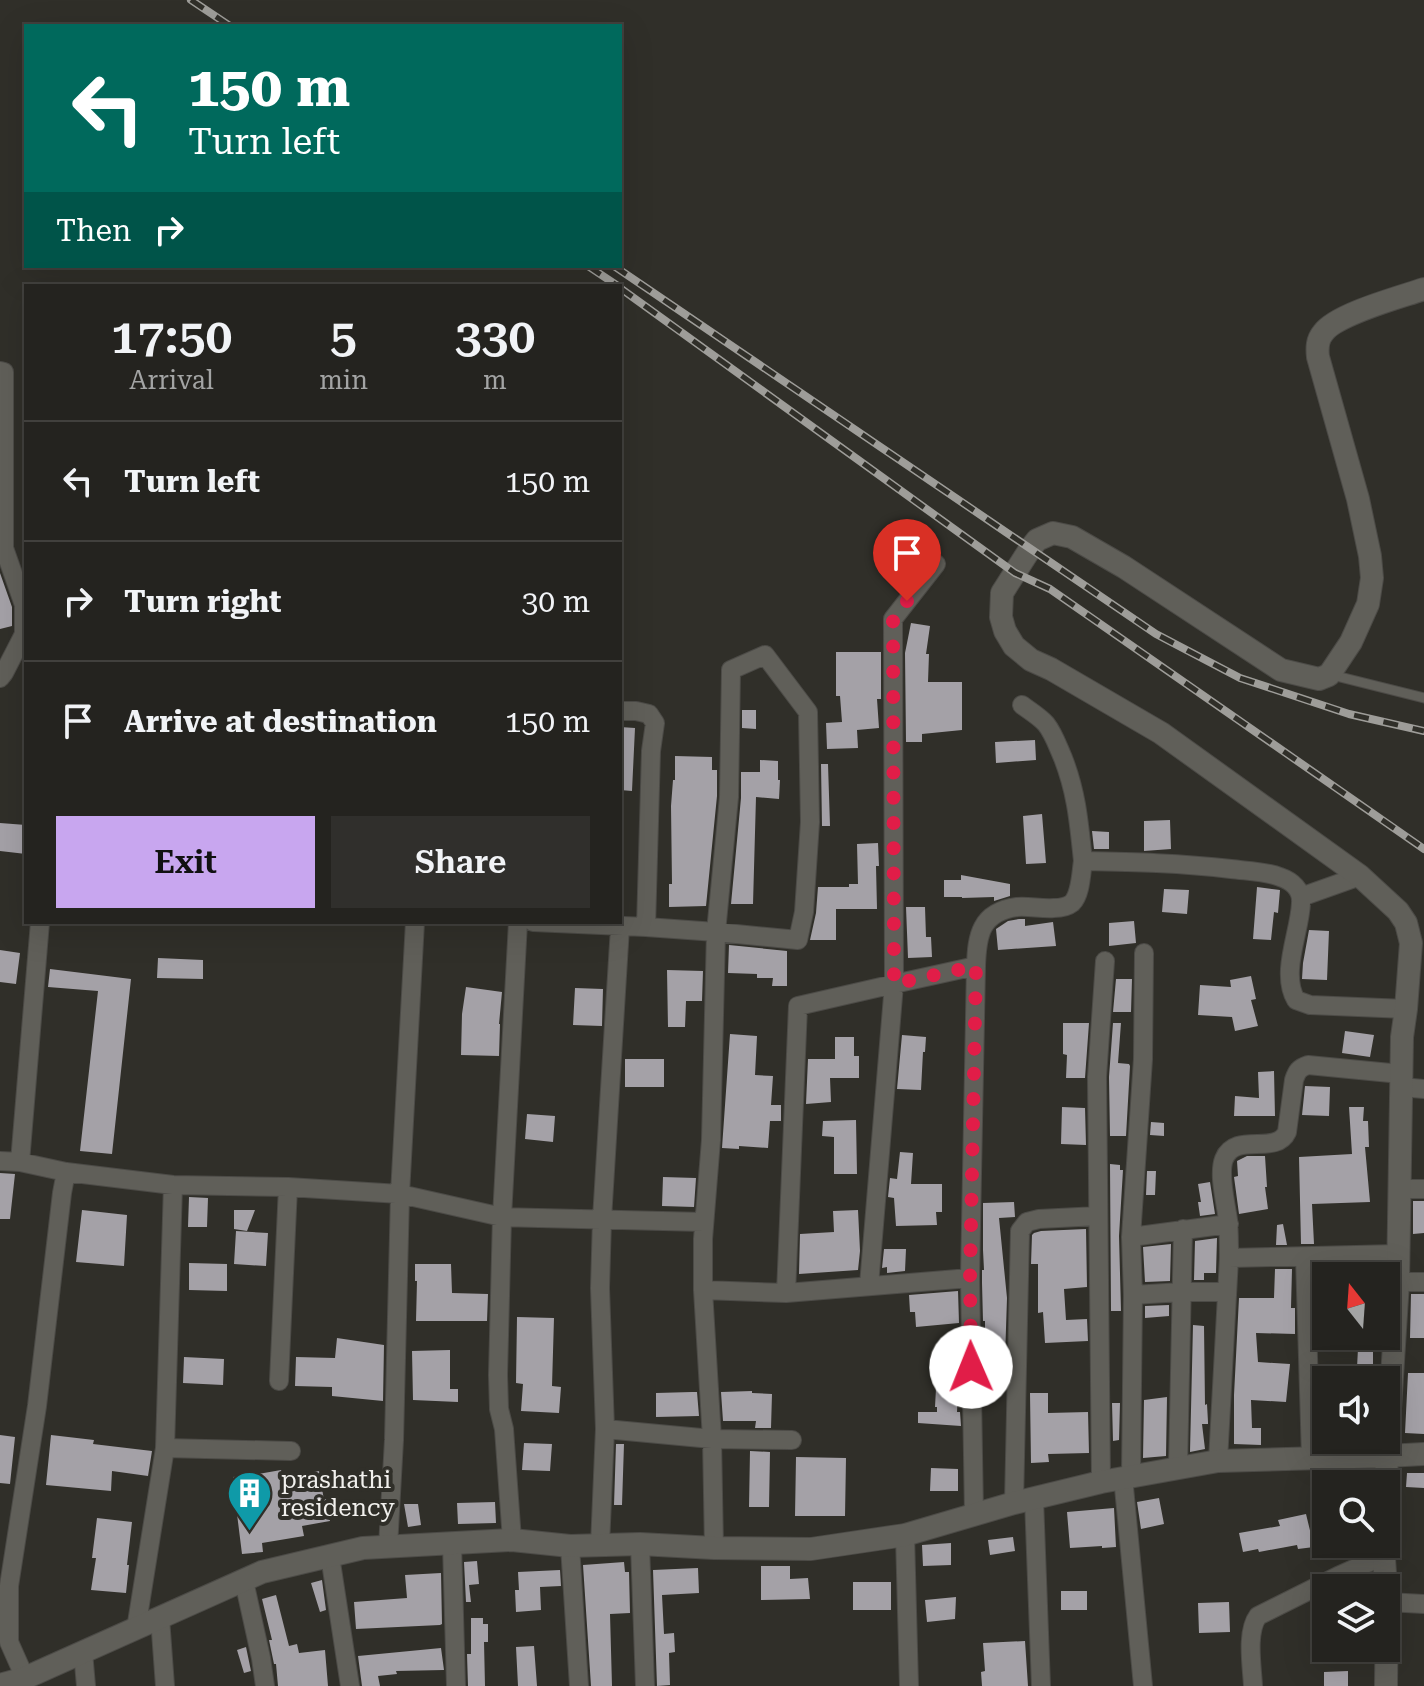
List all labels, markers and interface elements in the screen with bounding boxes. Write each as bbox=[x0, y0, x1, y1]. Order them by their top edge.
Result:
text: 150 m bbox=[188, 54, 350, 120]
icon: left bbox=[56, 56, 160, 160]
text: Turn left bbox=[188, 121, 340, 163]
icon: right bbox=[147, 208, 191, 252]
text: Then bbox=[56, 213, 131, 248]
text: 17:50 bbox=[111, 309, 232, 365]
text: 5 bbox=[330, 309, 357, 365]
text: 330 bbox=[455, 309, 535, 365]
text: Arrival bbox=[129, 365, 214, 395]
text: min bbox=[319, 365, 368, 395]
text: m bbox=[483, 365, 507, 395]
icon: left bbox=[56, 459, 100, 503]
text: Turn left bbox=[124, 464, 260, 499]
text: 150 m bbox=[505, 464, 590, 499]
pin bbox=[873, 519, 941, 601]
icon: arrive bbox=[885, 531, 929, 575]
icon: right bbox=[56, 579, 100, 623]
text: Turn right bbox=[124, 584, 281, 619]
text: 30 m bbox=[521, 584, 590, 619]
icon: arrive bbox=[56, 699, 100, 743]
text: Arrive at destination bbox=[124, 704, 437, 739]
text: 150 m bbox=[505, 704, 590, 739]
button: Exit bbox=[56, 816, 315, 908]
button: Share bbox=[331, 816, 590, 908]
north arrow bbox=[1312, 1262, 1400, 1350]
map controls bbox=[1312, 1262, 1400, 1662]
position arrow bbox=[929, 1325, 1013, 1409]
button: sound bbox=[1312, 1366, 1400, 1454]
place label: prashathi residency bbox=[281, 1466, 395, 1522]
building icon: prashathi residency bbox=[226, 1470, 274, 1533]
button: search bbox=[1312, 1470, 1400, 1558]
button: layers bbox=[1312, 1574, 1400, 1662]

